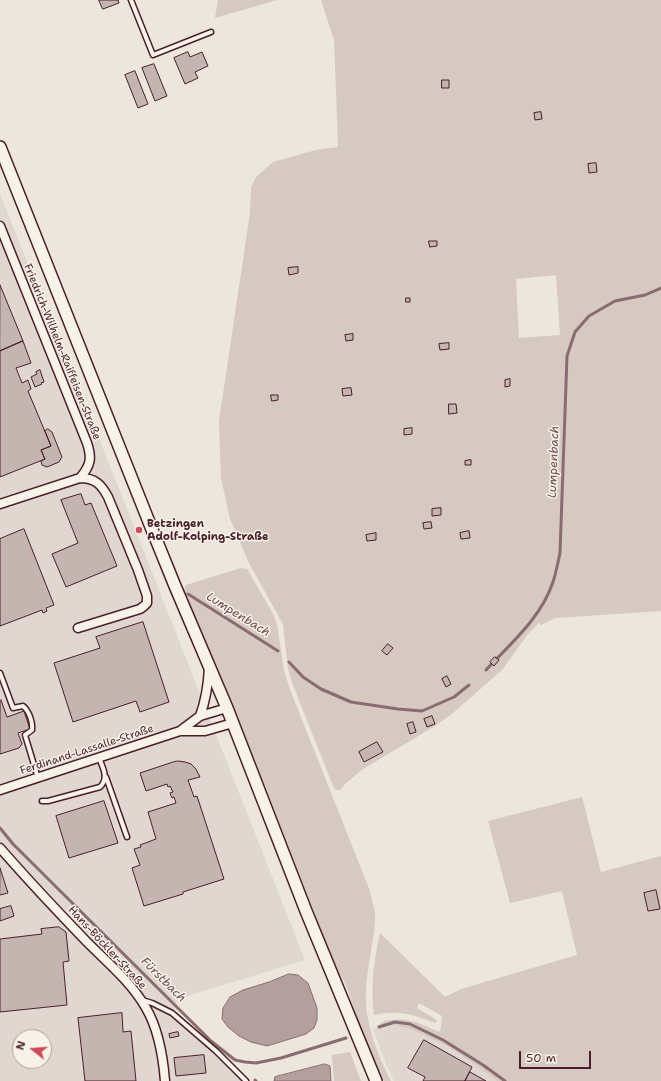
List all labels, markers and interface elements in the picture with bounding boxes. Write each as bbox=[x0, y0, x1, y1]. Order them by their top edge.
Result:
street label: Friedrich-Wilhelm-Raiffeisen-Straße bbox=[21, 262, 103, 442]
water label: Lumpenbach bbox=[546, 426, 562, 498]
place label: Betzingen Adolf-Kolping-Straße bbox=[147, 517, 269, 543]
marker: Betzingen Adolf-Kolping-Straße bbox=[134, 525, 144, 535]
water label: Lumpenbach bbox=[203, 590, 273, 640]
street label: Ferdinand-Lassalle-Straße bbox=[18, 722, 156, 778]
street label: Hans-Böckler-Straße bbox=[65, 904, 149, 992]
water label: Fürstbach bbox=[137, 954, 189, 1006]
north arrow bbox=[12, 1029, 52, 1069]
text: N bbox=[13, 1039, 29, 1052]
scale bar bbox=[521, 1043, 593, 1069]
text: 50 m bbox=[526, 1050, 556, 1066]

